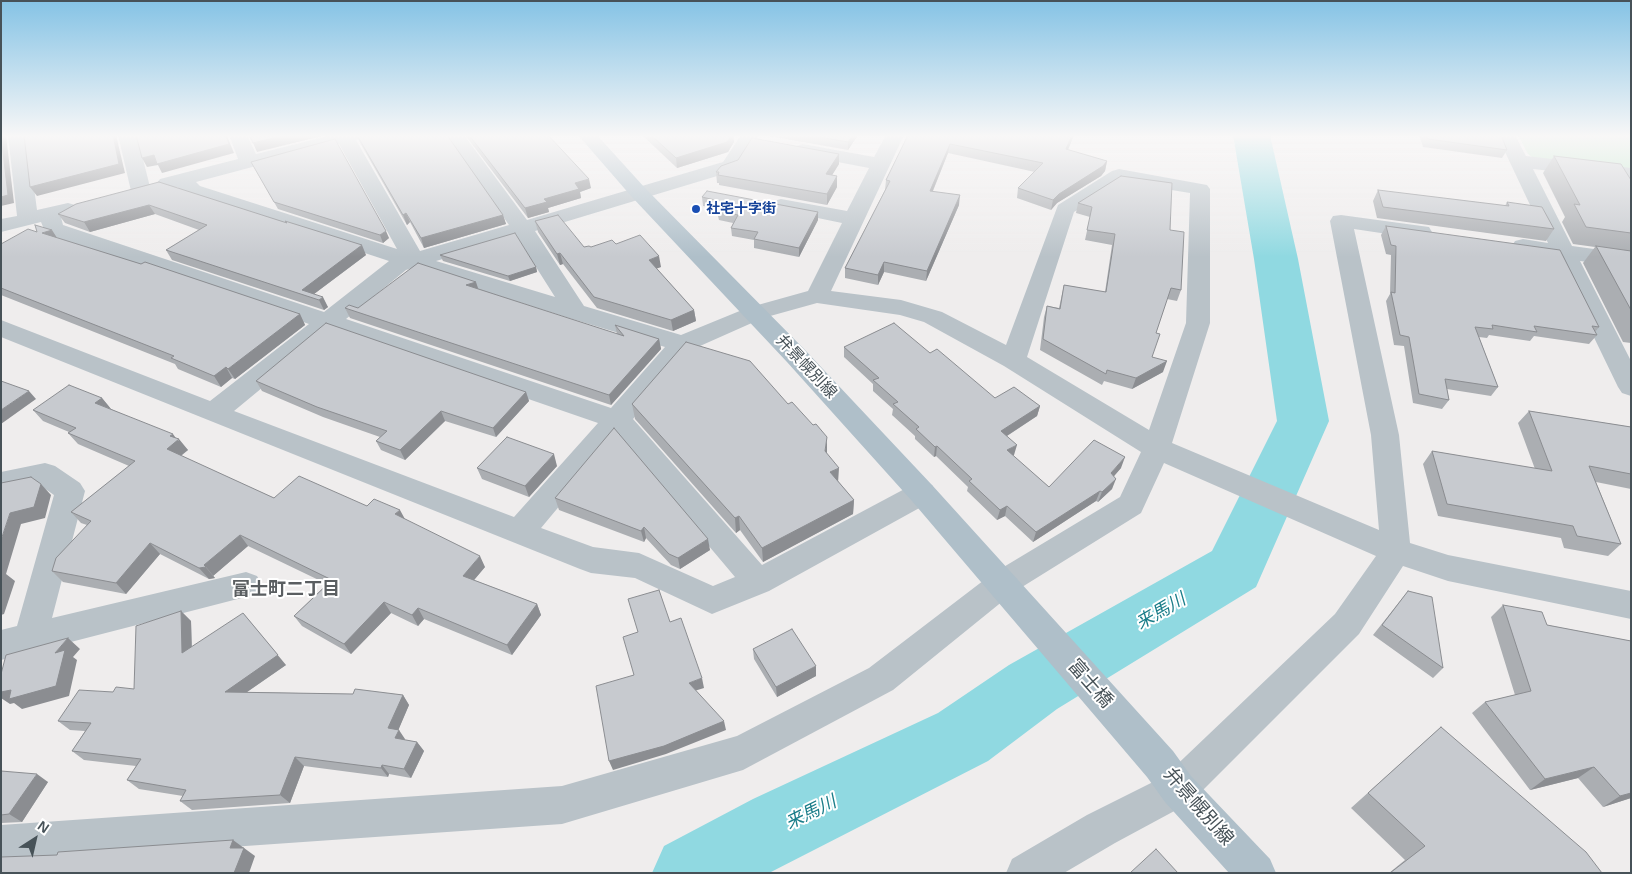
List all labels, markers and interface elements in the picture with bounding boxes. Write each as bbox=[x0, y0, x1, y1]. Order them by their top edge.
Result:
place label: 社宅十字街 bbox=[706, 201, 776, 217]
marker: 社宅十字街 bbox=[690, 203, 702, 215]
street label: 弁景幌別線 bbox=[772, 331, 840, 403]
district label: 富士町二丁目 bbox=[232, 579, 340, 601]
water label: 来馬川 bbox=[1132, 589, 1190, 635]
street label: 富士橋 bbox=[1063, 655, 1117, 713]
street label: 弁景幌別線 bbox=[1158, 764, 1238, 850]
water label: 来馬川 bbox=[782, 791, 840, 835]
north arrow bbox=[10, 814, 60, 864]
text: N bbox=[35, 817, 52, 836]

